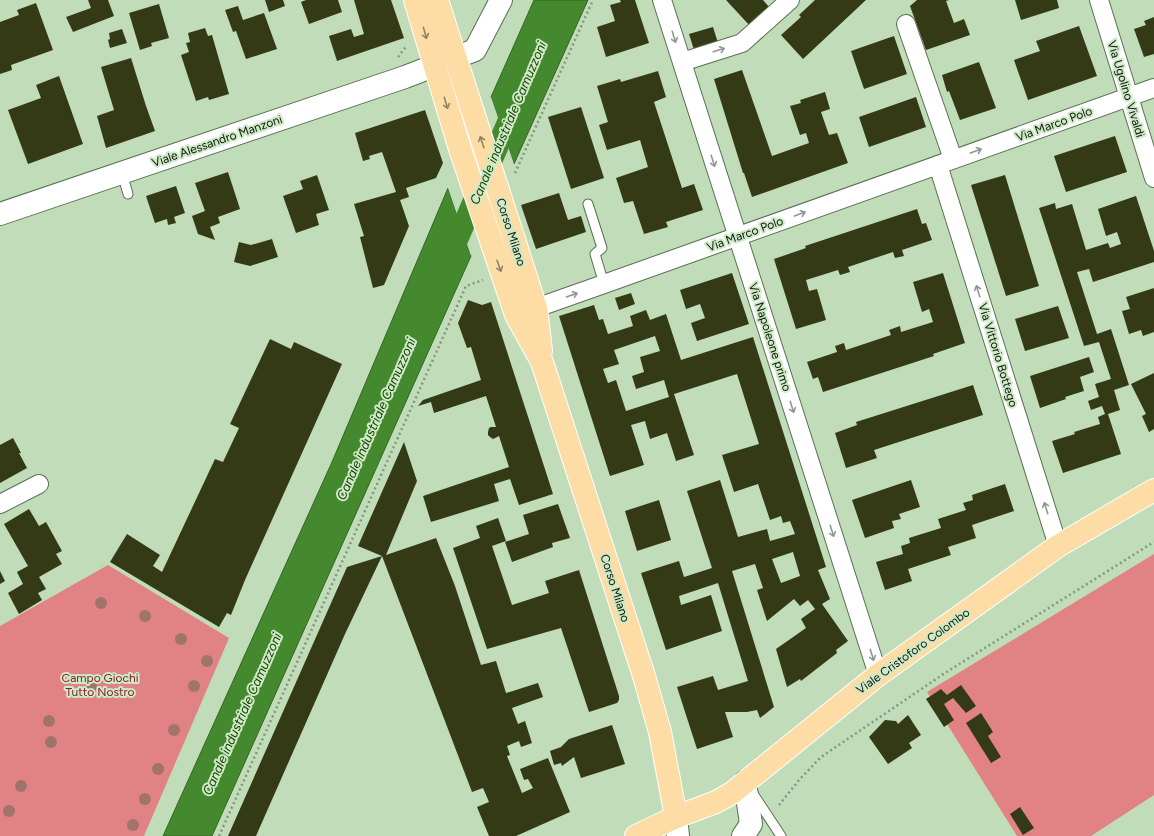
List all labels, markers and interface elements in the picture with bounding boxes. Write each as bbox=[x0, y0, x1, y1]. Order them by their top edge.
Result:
one-way arrow bbox=[422, 26, 429, 39]
one-way arrow bbox=[671, 30, 678, 43]
water label: Canale industriale Camuzzoni bbox=[467, 38, 550, 207]
street label: Via Ugolino Vivaldi bbox=[1105, 39, 1147, 139]
one-way arrow bbox=[712, 46, 725, 53]
one-way arrow bbox=[443, 96, 450, 109]
street label: Via Marco Polo bbox=[1014, 104, 1094, 144]
street label: Viale Alessandro Manzoni bbox=[150, 112, 284, 170]
one-way arrow bbox=[478, 136, 485, 149]
one-way arrow bbox=[969, 147, 981, 155]
one-way arrow bbox=[710, 154, 717, 167]
street label: Corso Milano bbox=[493, 196, 529, 268]
one-way arrow bbox=[794, 210, 807, 217]
street label: Via Marco Polo bbox=[705, 214, 785, 254]
one-way arrow bbox=[496, 260, 504, 272]
street label: Via Napoleone primo bbox=[746, 281, 794, 393]
one-way arrow bbox=[974, 285, 981, 298]
one-way arrow bbox=[566, 291, 579, 298]
street label: Via Vittorio Bottego bbox=[976, 301, 1020, 409]
water label: Canale industriale Camuzzoni bbox=[333, 335, 419, 502]
one-way arrow bbox=[789, 401, 796, 414]
one-way arrow bbox=[1042, 502, 1049, 515]
one-way arrow bbox=[829, 524, 836, 537]
street label: Corso Milano bbox=[597, 552, 633, 624]
street label: Viale Cristoforo Colombo bbox=[854, 605, 972, 697]
water label: Canale industriale Camuzzoni bbox=[199, 630, 285, 797]
one-way arrow bbox=[869, 648, 876, 661]
park label: Campo Giochi Tutto Nostro bbox=[62, 671, 138, 699]

